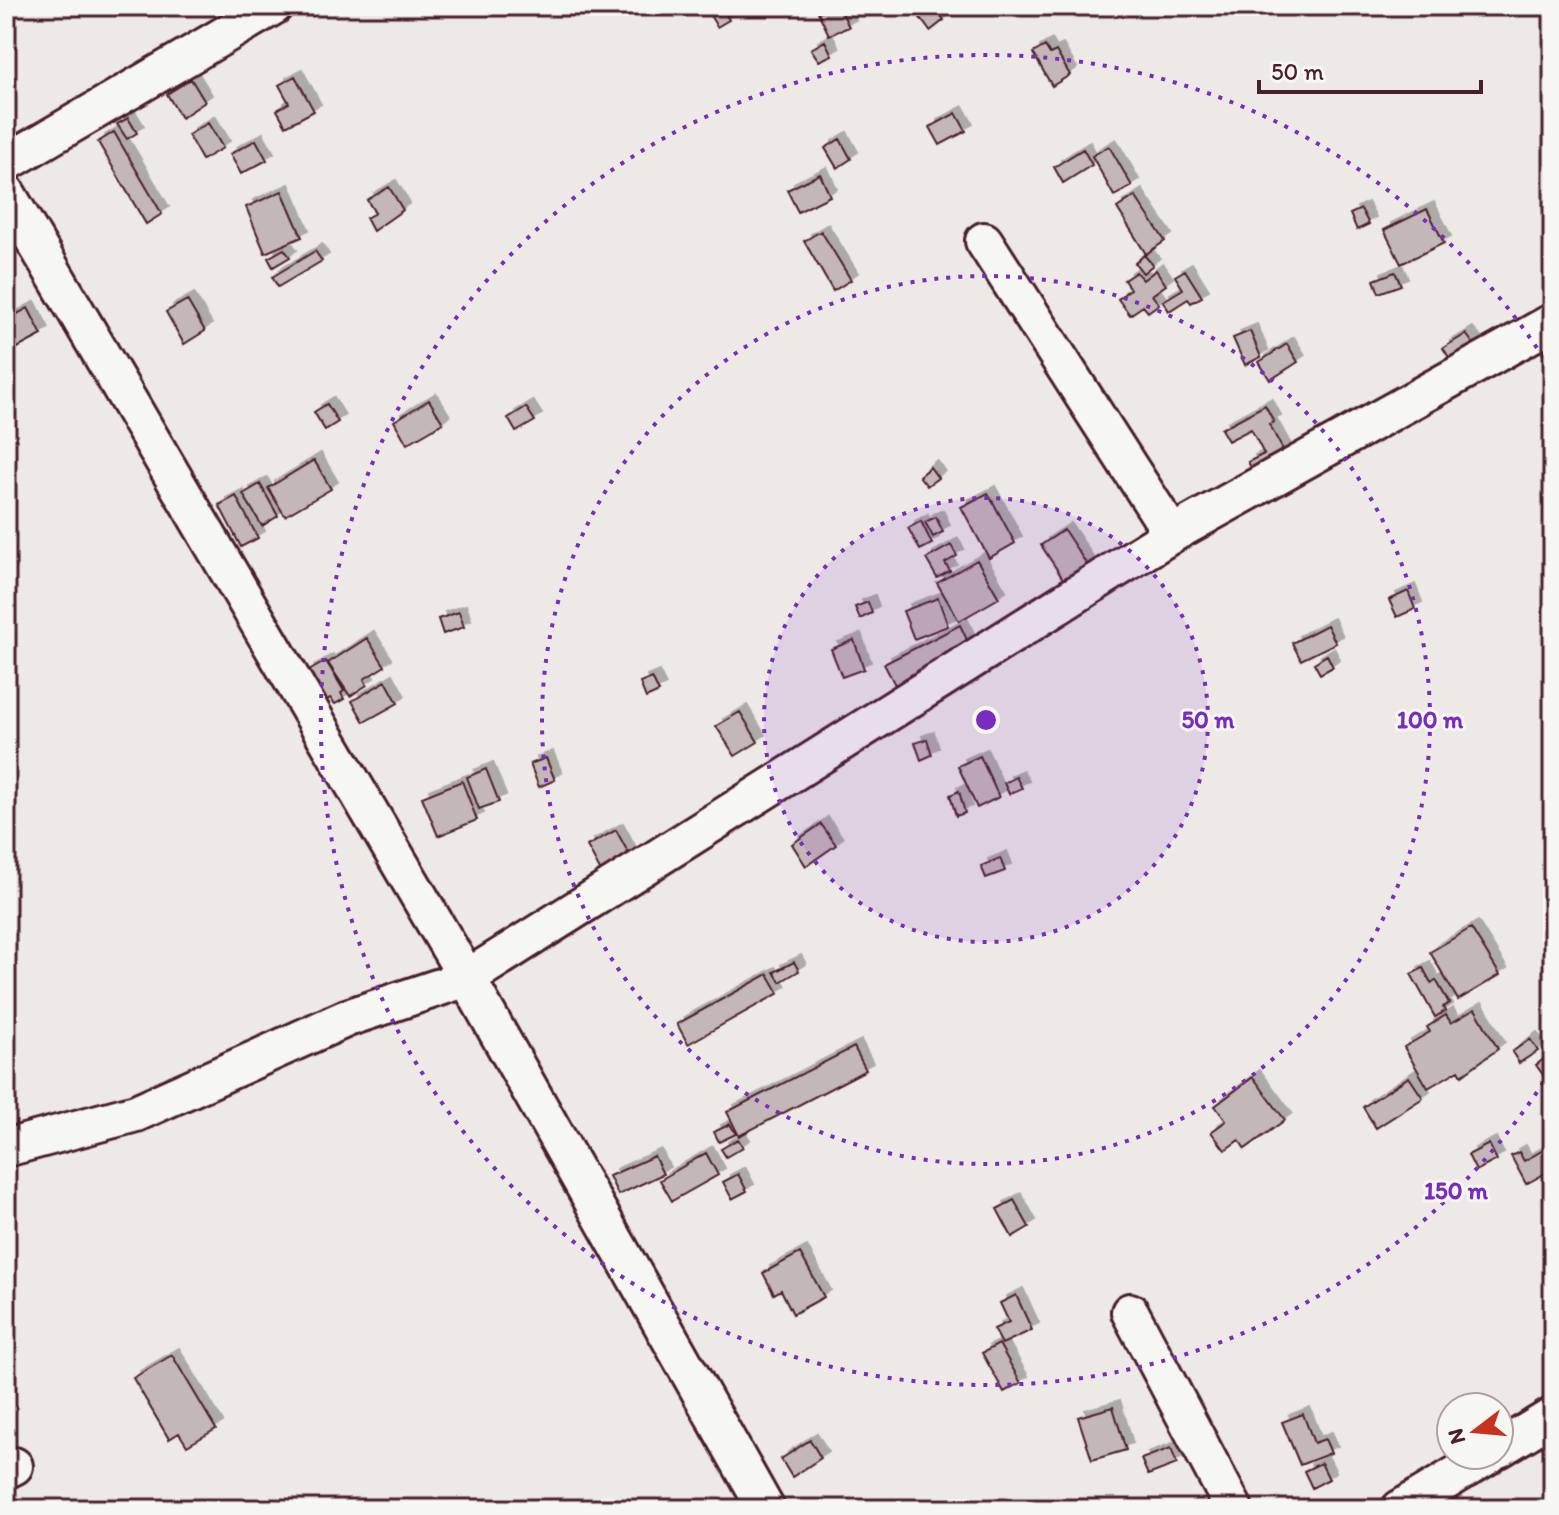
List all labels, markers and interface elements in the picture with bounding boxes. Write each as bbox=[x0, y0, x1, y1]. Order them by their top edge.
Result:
scale bar bbox=[1259, 44, 1481, 94]
text: 50 m bbox=[1271, 57, 1324, 86]
text: 50 m bbox=[1182, 705, 1235, 734]
text: 100 m bbox=[1397, 705, 1464, 734]
centre of rings bbox=[972, 706, 1000, 734]
text: 150 m bbox=[1424, 1176, 1489, 1205]
north arrow bbox=[1435, 1391, 1515, 1471]
text: N bbox=[1441, 1426, 1471, 1447]

